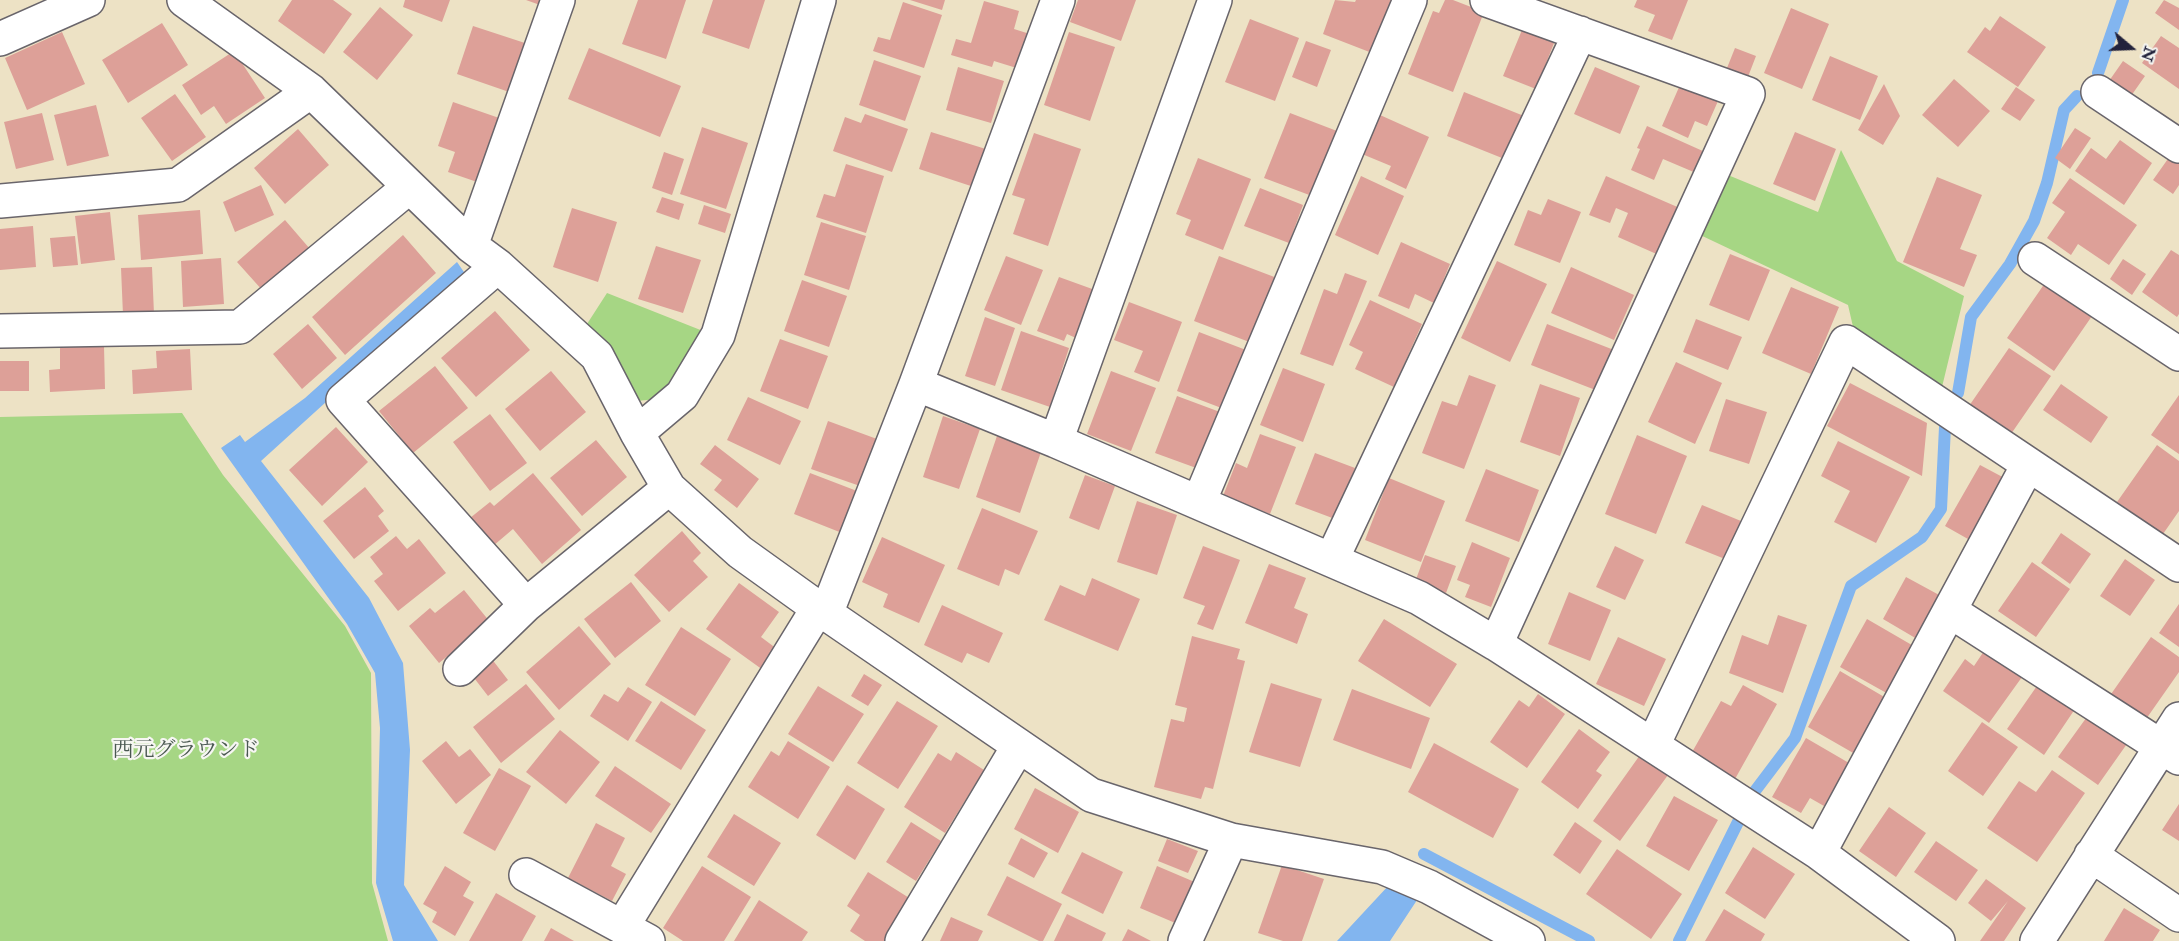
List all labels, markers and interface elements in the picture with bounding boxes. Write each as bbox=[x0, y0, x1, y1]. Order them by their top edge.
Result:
north arrow bbox=[2101, 18, 2161, 78]
text: N bbox=[2136, 44, 2160, 64]
park label: 西元グラウンド bbox=[113, 738, 259, 764]

